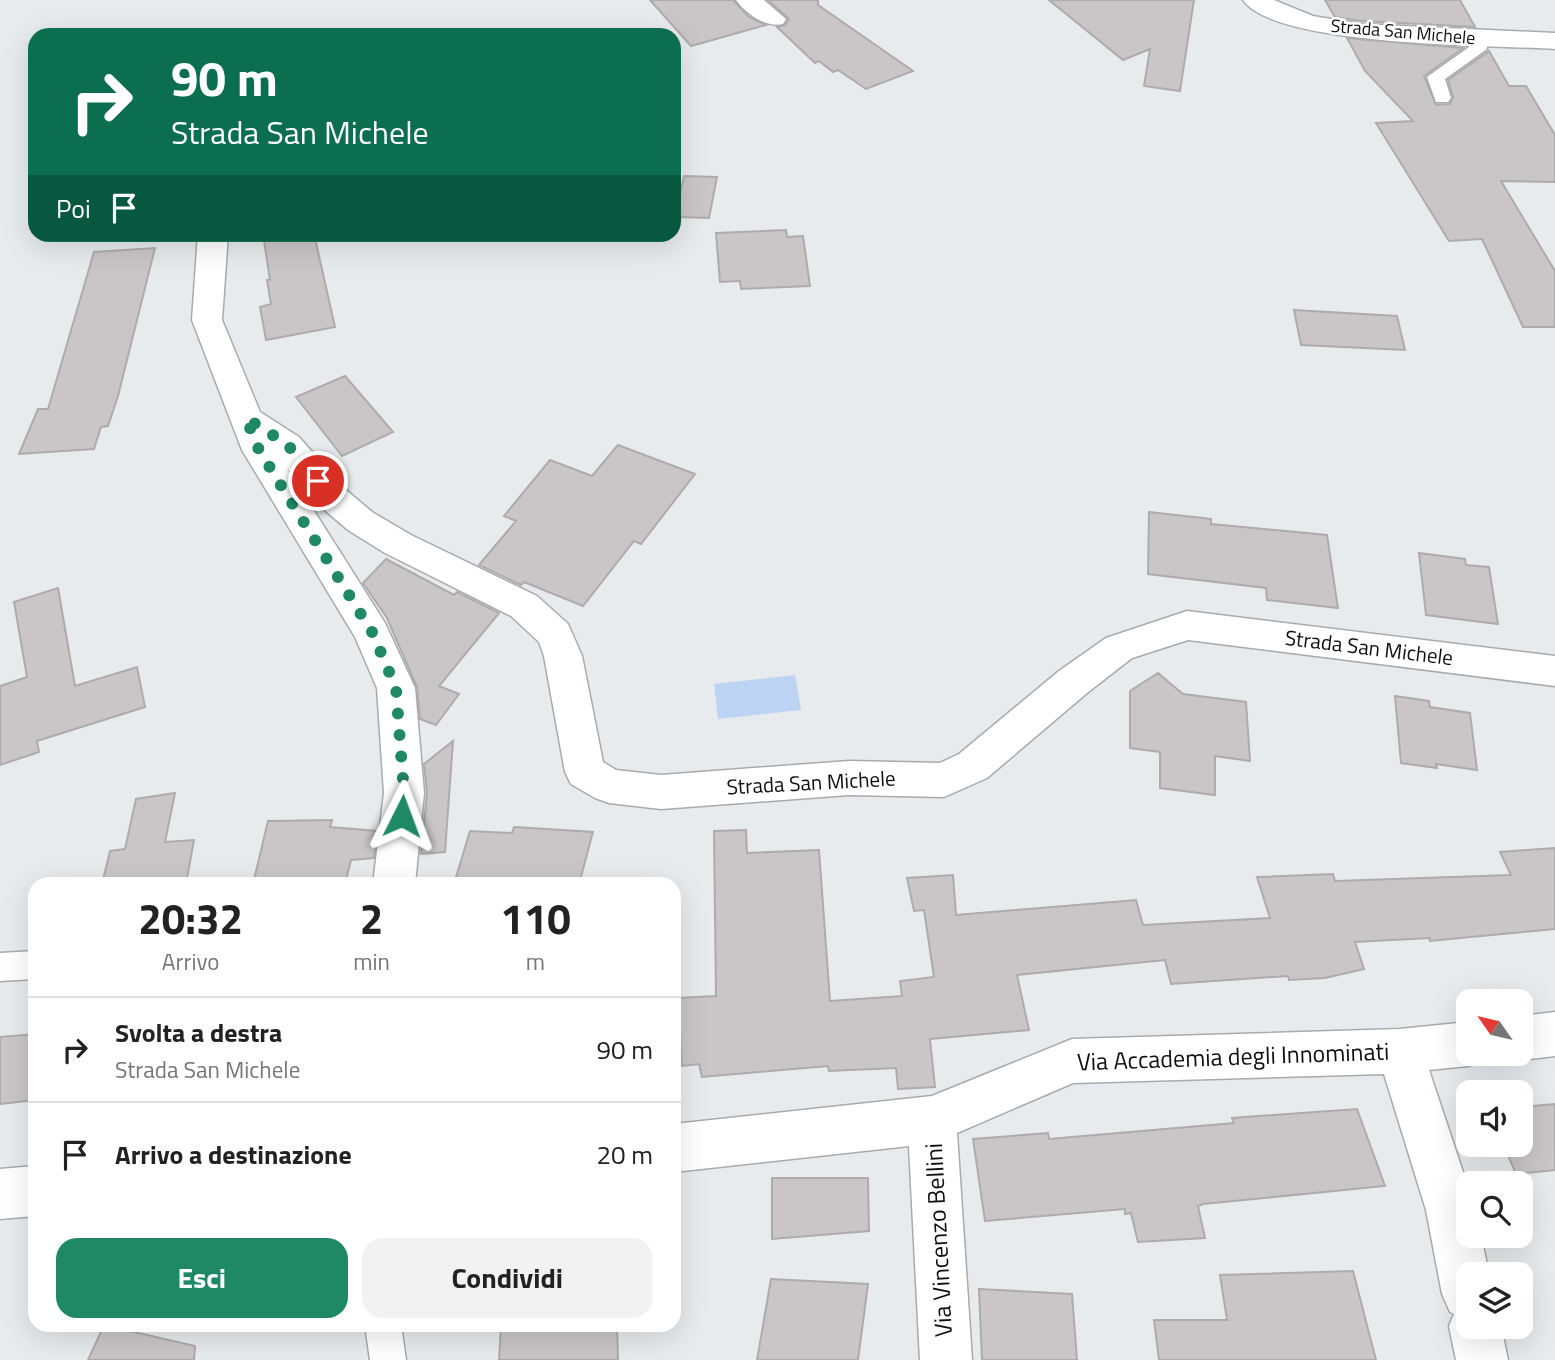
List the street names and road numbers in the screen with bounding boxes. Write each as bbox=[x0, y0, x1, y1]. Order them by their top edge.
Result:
street label: Strada San Michele bbox=[1330, 12, 1476, 51]
street label: Strada San Michele bbox=[1283, 621, 1455, 673]
street label: Strada San Michele bbox=[726, 762, 896, 802]
street label: Via Accademia degli Innominati bbox=[1076, 1033, 1390, 1079]
street label: Via Vincenzo Bellini bbox=[915, 1142, 961, 1338]

